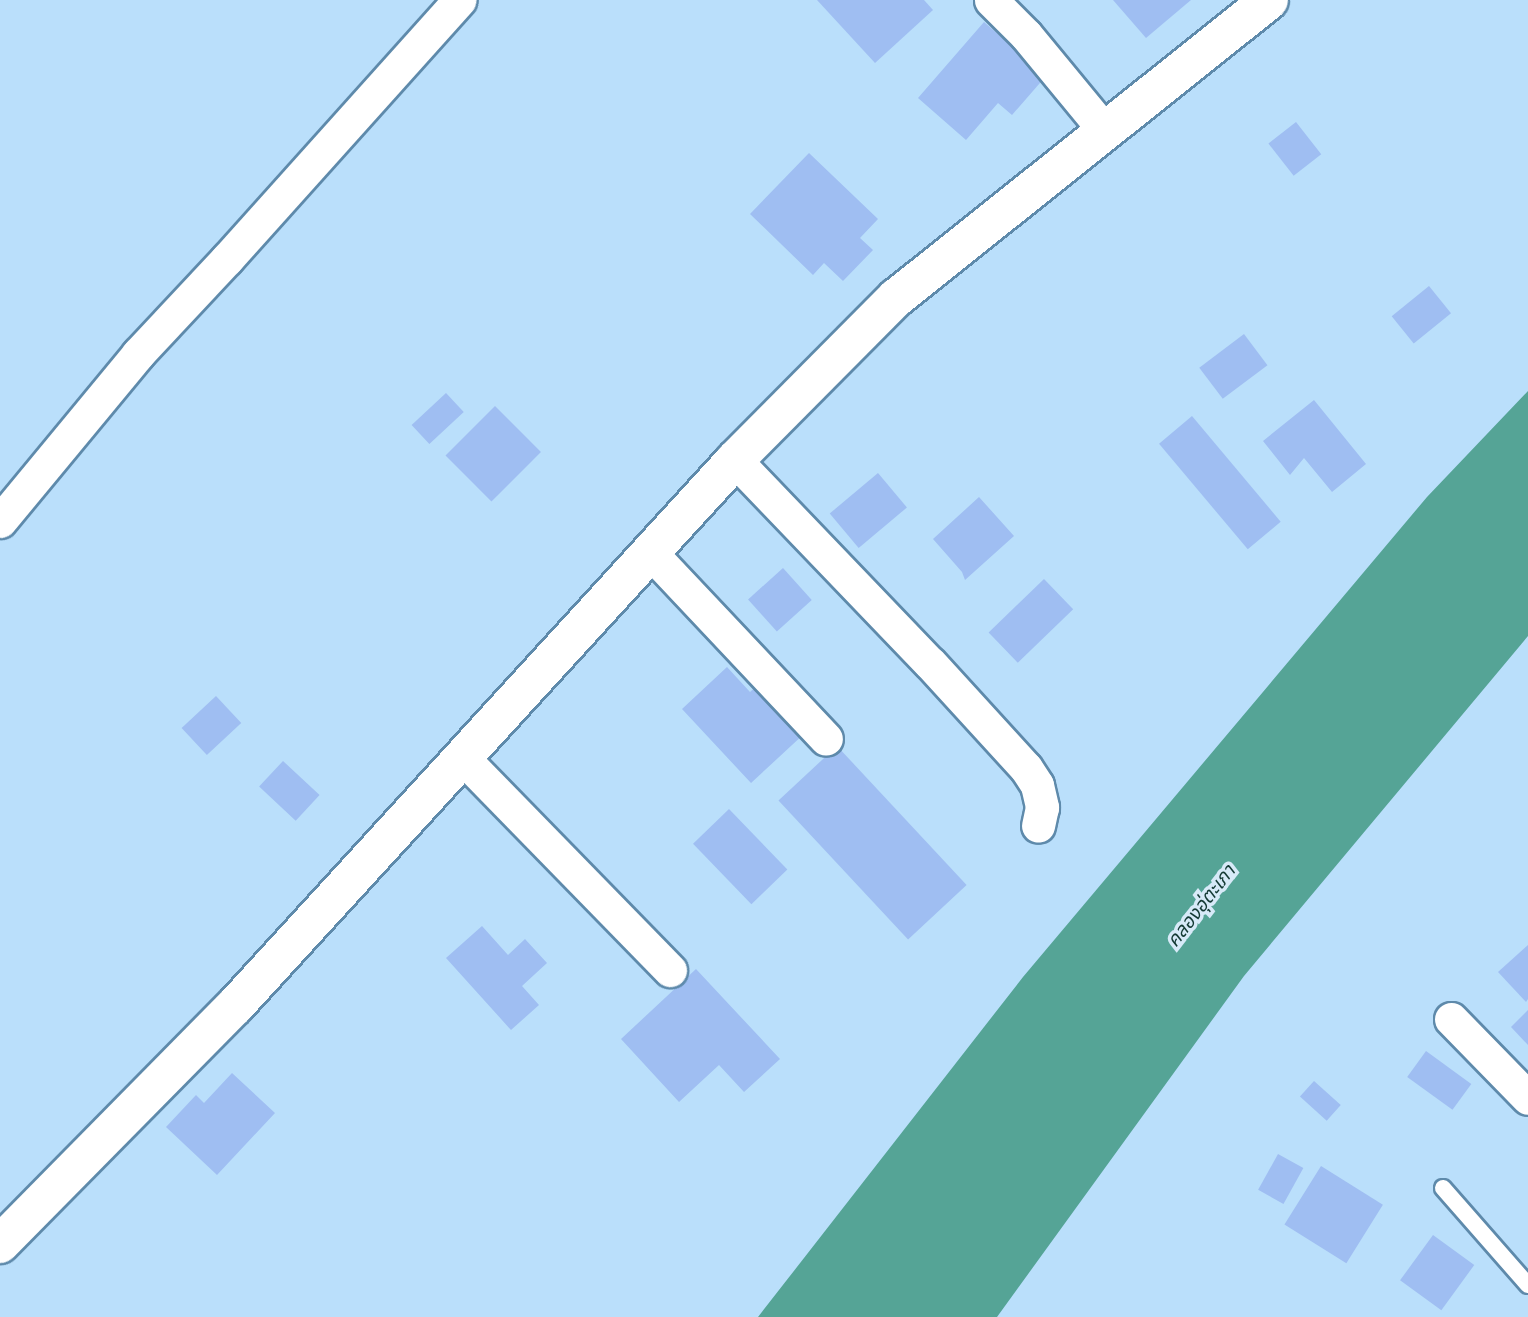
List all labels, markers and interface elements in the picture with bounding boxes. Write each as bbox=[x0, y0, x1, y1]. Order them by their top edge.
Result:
water label: คลองอุ่ตะเภา bbox=[1162, 860, 1240, 952]

